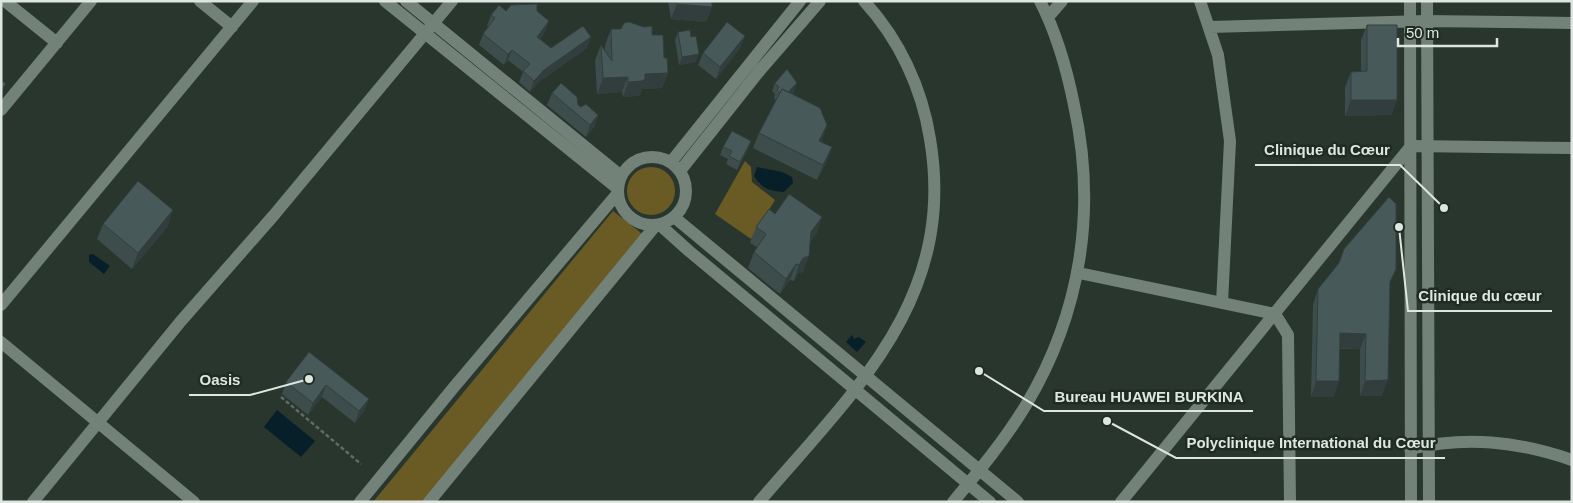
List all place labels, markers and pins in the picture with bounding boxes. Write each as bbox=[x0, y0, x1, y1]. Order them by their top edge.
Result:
callout: Clinique du Cœur bbox=[1255, 135, 1400, 165]
callout: Clinique du cœur bbox=[1408, 281, 1552, 311]
callout: Oasis bbox=[189, 365, 250, 395]
callout: Bureau HUAWEI BURKINA bbox=[1044, 381, 1253, 411]
callout: Polyclinique International du Cœur bbox=[1176, 428, 1445, 458]

